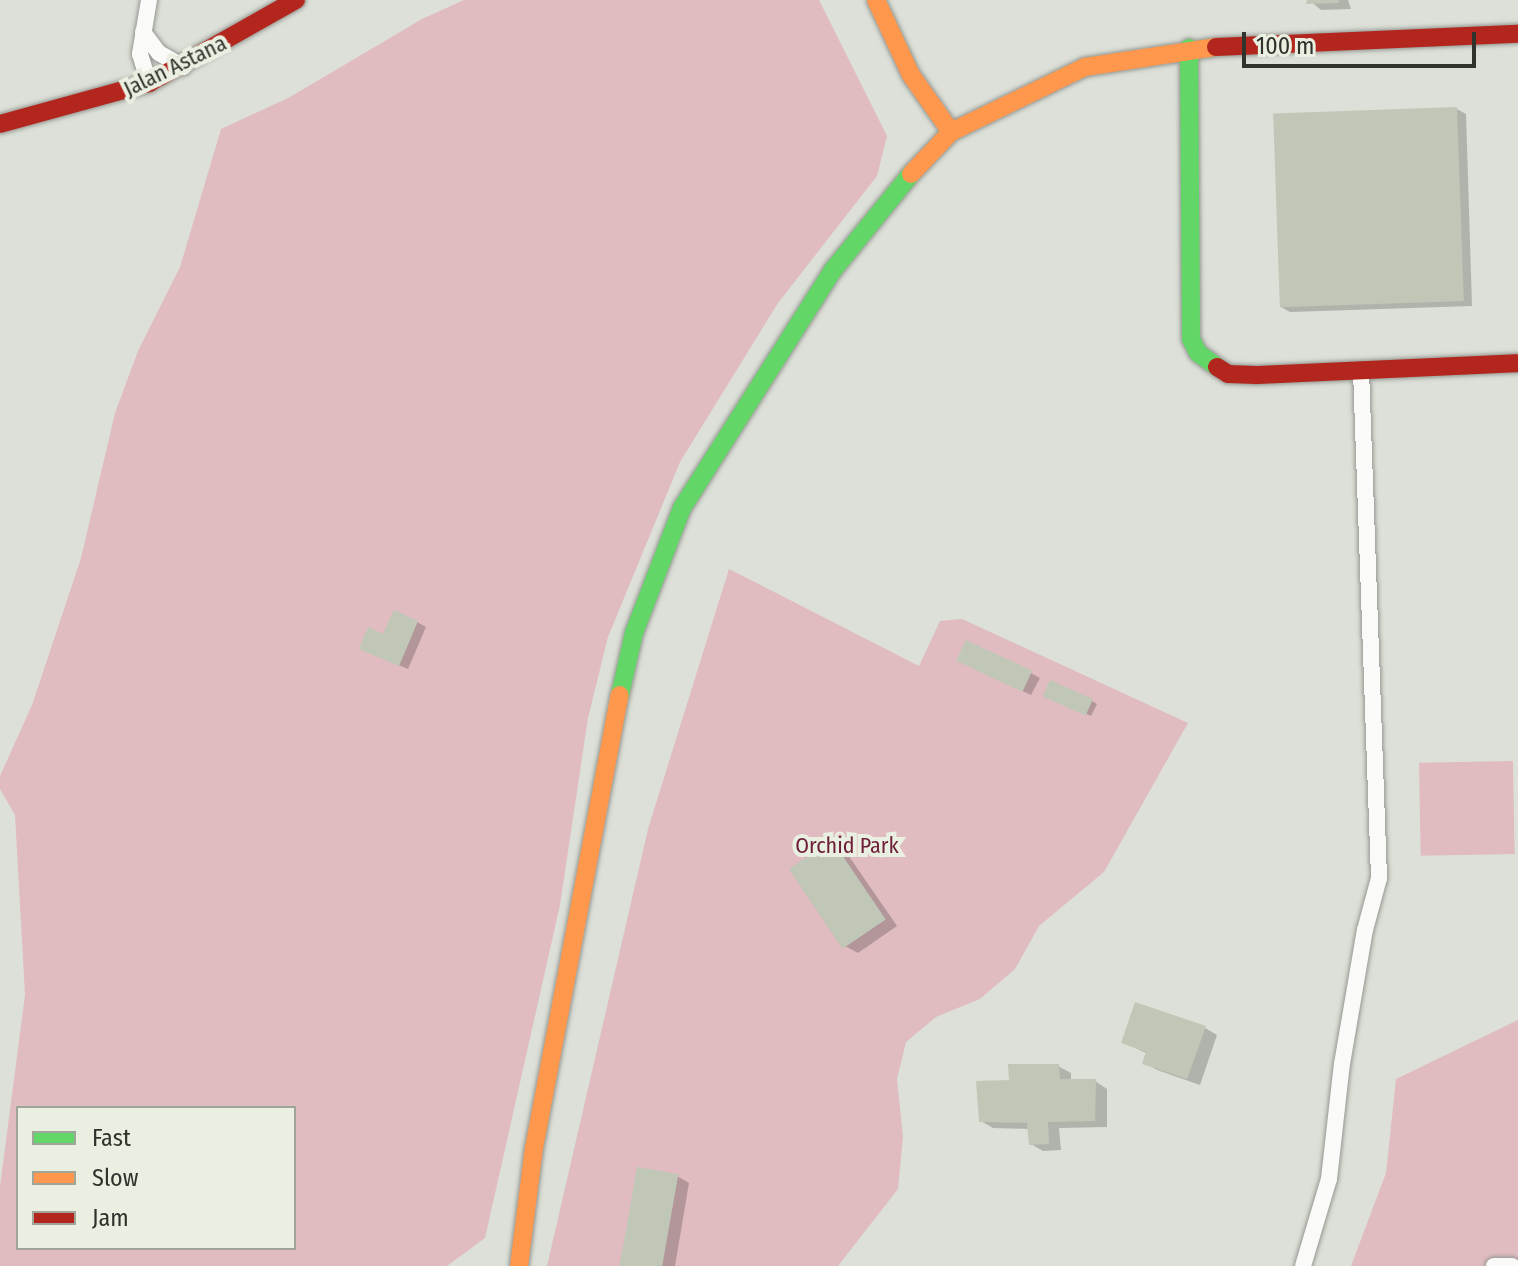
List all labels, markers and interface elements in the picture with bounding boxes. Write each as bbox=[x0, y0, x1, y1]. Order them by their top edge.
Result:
scale bar bbox=[1246, 16, 1480, 66]
street label: Jalan Astana bbox=[119, 30, 231, 102]
text: 100 m bbox=[1256, 32, 1314, 60]
park label: Orchid Park bbox=[795, 833, 899, 859]
legend bbox=[16, 1106, 296, 1250]
text: Fast bbox=[92, 1124, 131, 1152]
text: Slow bbox=[92, 1164, 138, 1192]
text: Jam bbox=[92, 1204, 129, 1232]

